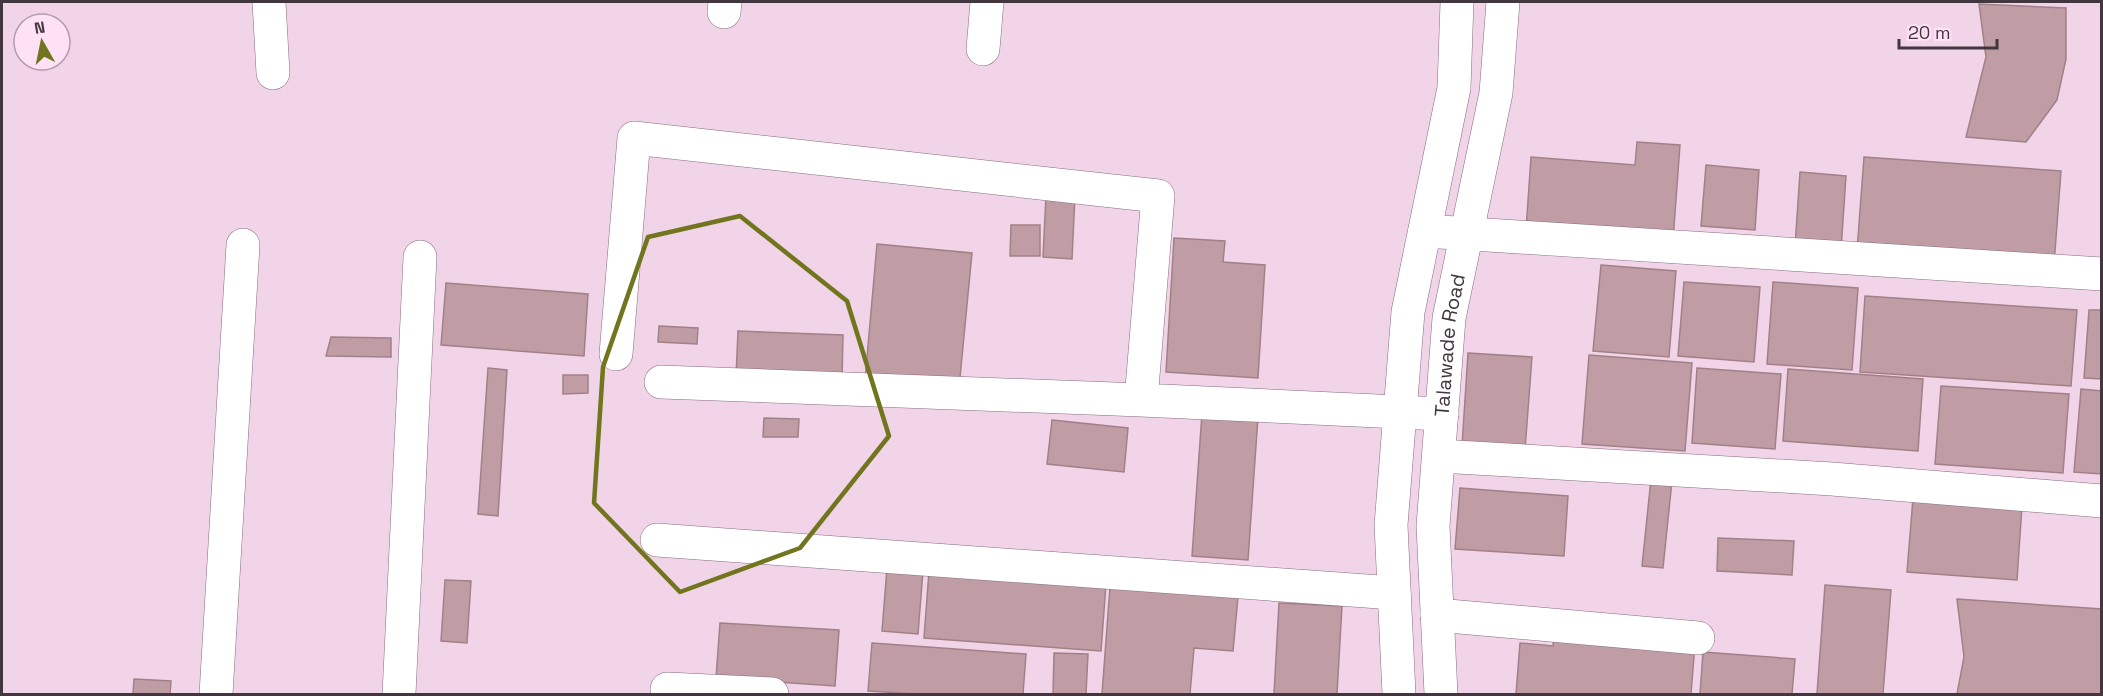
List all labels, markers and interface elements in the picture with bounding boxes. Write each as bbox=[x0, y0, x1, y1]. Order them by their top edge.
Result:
north arrow bbox=[12, 12, 72, 72]
scale bar bbox=[1899, 12, 1996, 50]
text: N bbox=[33, 16, 47, 39]
text: 20 m bbox=[1908, 21, 1951, 44]
street label: Talawade Road bbox=[1428, 271, 1471, 417]

